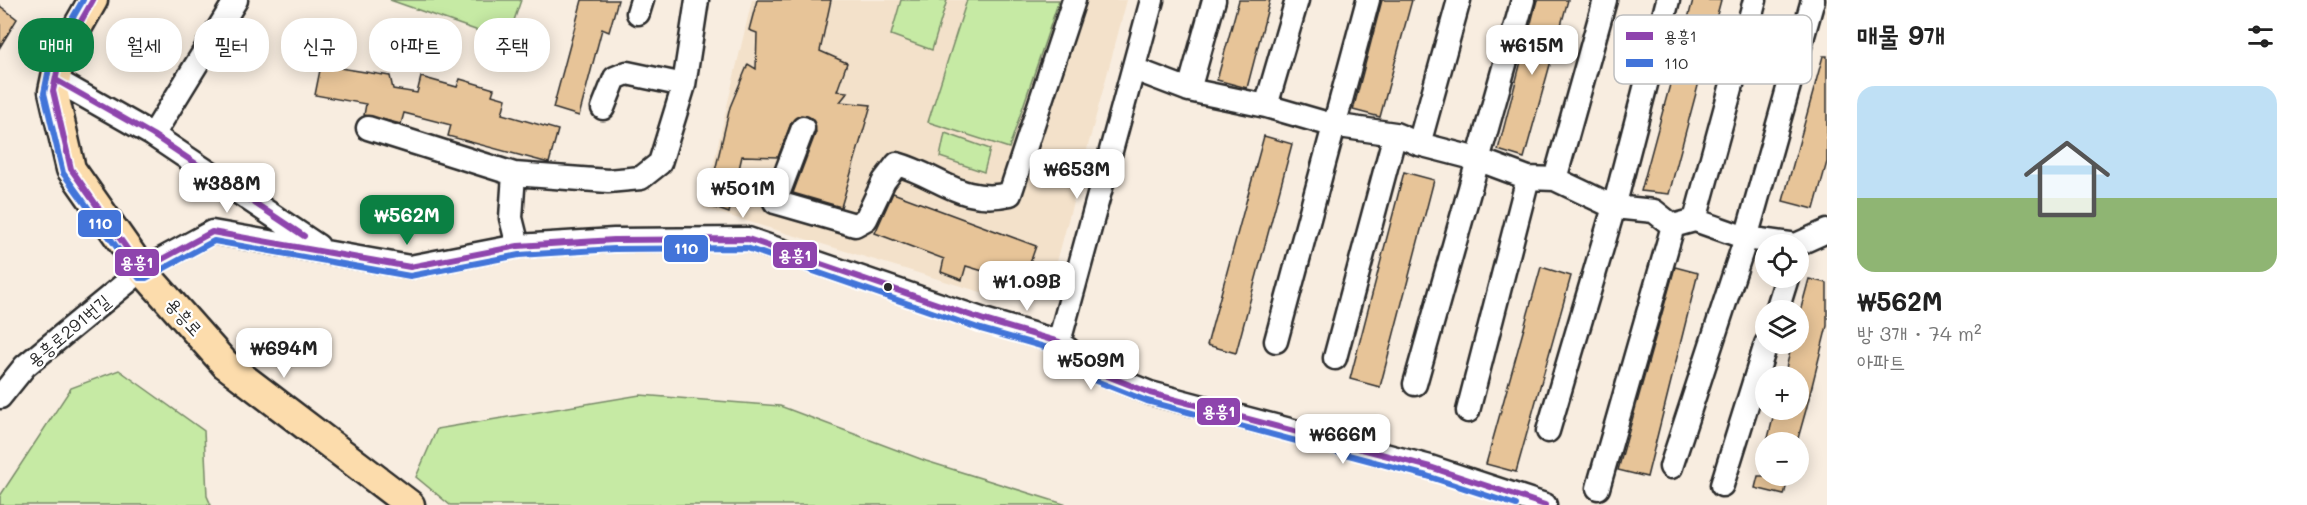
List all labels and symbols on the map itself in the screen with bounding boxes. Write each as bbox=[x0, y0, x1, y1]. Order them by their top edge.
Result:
legend bbox=[1614, 15, 1812, 84]
pin: ₩615M bbox=[1490, 25, 1574, 76]
text: 용흥1 bbox=[1664, 25, 1697, 46]
text: 110 bbox=[1664, 52, 1688, 73]
pin: ₩653M bbox=[1035, 149, 1119, 200]
pin: ₩388M bbox=[185, 163, 269, 214]
pin: ₩501M bbox=[701, 168, 785, 219]
pin: ₩562M bbox=[365, 195, 449, 246]
line badge: 110 bbox=[77, 209, 122, 238]
text: 110 bbox=[88, 212, 112, 233]
line badge: 110 bbox=[663, 234, 709, 263]
text: 110 bbox=[674, 237, 698, 258]
line badge: 용흥1 bbox=[772, 241, 818, 269]
text: 용흥1 bbox=[779, 244, 811, 265]
line badge: 용흥1 bbox=[114, 248, 160, 277]
text: 용흥1 bbox=[121, 251, 153, 272]
pin: ₩1.09B bbox=[978, 261, 1076, 312]
unlabelled marker bbox=[882, 281, 894, 293]
street label: 용흥로291번길 bbox=[22, 288, 115, 372]
street label: 용흥로 bbox=[161, 292, 208, 341]
pin: ₩694M bbox=[242, 328, 326, 379]
pin: ₩509M bbox=[1049, 340, 1133, 391]
line badge: 용흥1 bbox=[1196, 397, 1241, 426]
text: 용흥1 bbox=[1203, 400, 1235, 421]
pin: ₩666M bbox=[1301, 414, 1385, 465]

